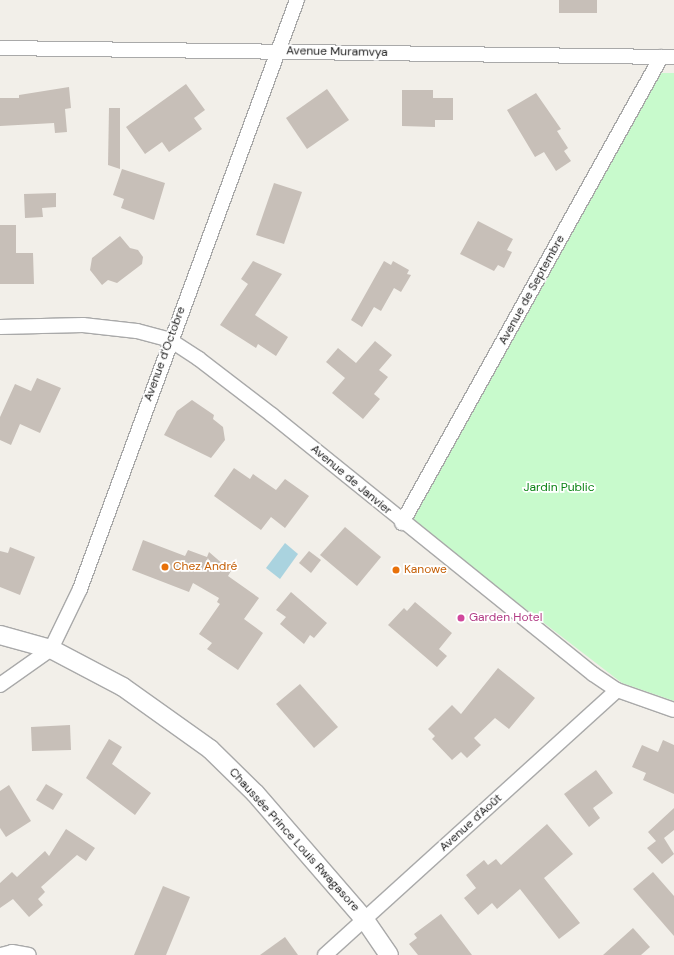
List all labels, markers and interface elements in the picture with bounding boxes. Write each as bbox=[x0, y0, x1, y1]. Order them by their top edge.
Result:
street label: Avenue Muramvya bbox=[286, 44, 388, 60]
street label: Avenue de Septembre bbox=[496, 233, 568, 347]
street label: Avenue d'Octobre bbox=[141, 305, 189, 403]
street label: Avenue de Janvier bbox=[308, 442, 394, 518]
park label: Jardin Public bbox=[523, 481, 595, 495]
place label: Chez André bbox=[173, 560, 237, 574]
marker: Chez André bbox=[160, 562, 170, 572]
place label: Kanowe bbox=[404, 563, 447, 577]
marker: Kanowe bbox=[391, 565, 401, 575]
place label: Garden Hotel bbox=[469, 611, 542, 625]
marker: Garden Hotel bbox=[456, 613, 466, 623]
street label: Chaussée Prince Louis Rwagasore bbox=[226, 765, 362, 915]
street label: Avenue d'Août bbox=[437, 791, 505, 855]

